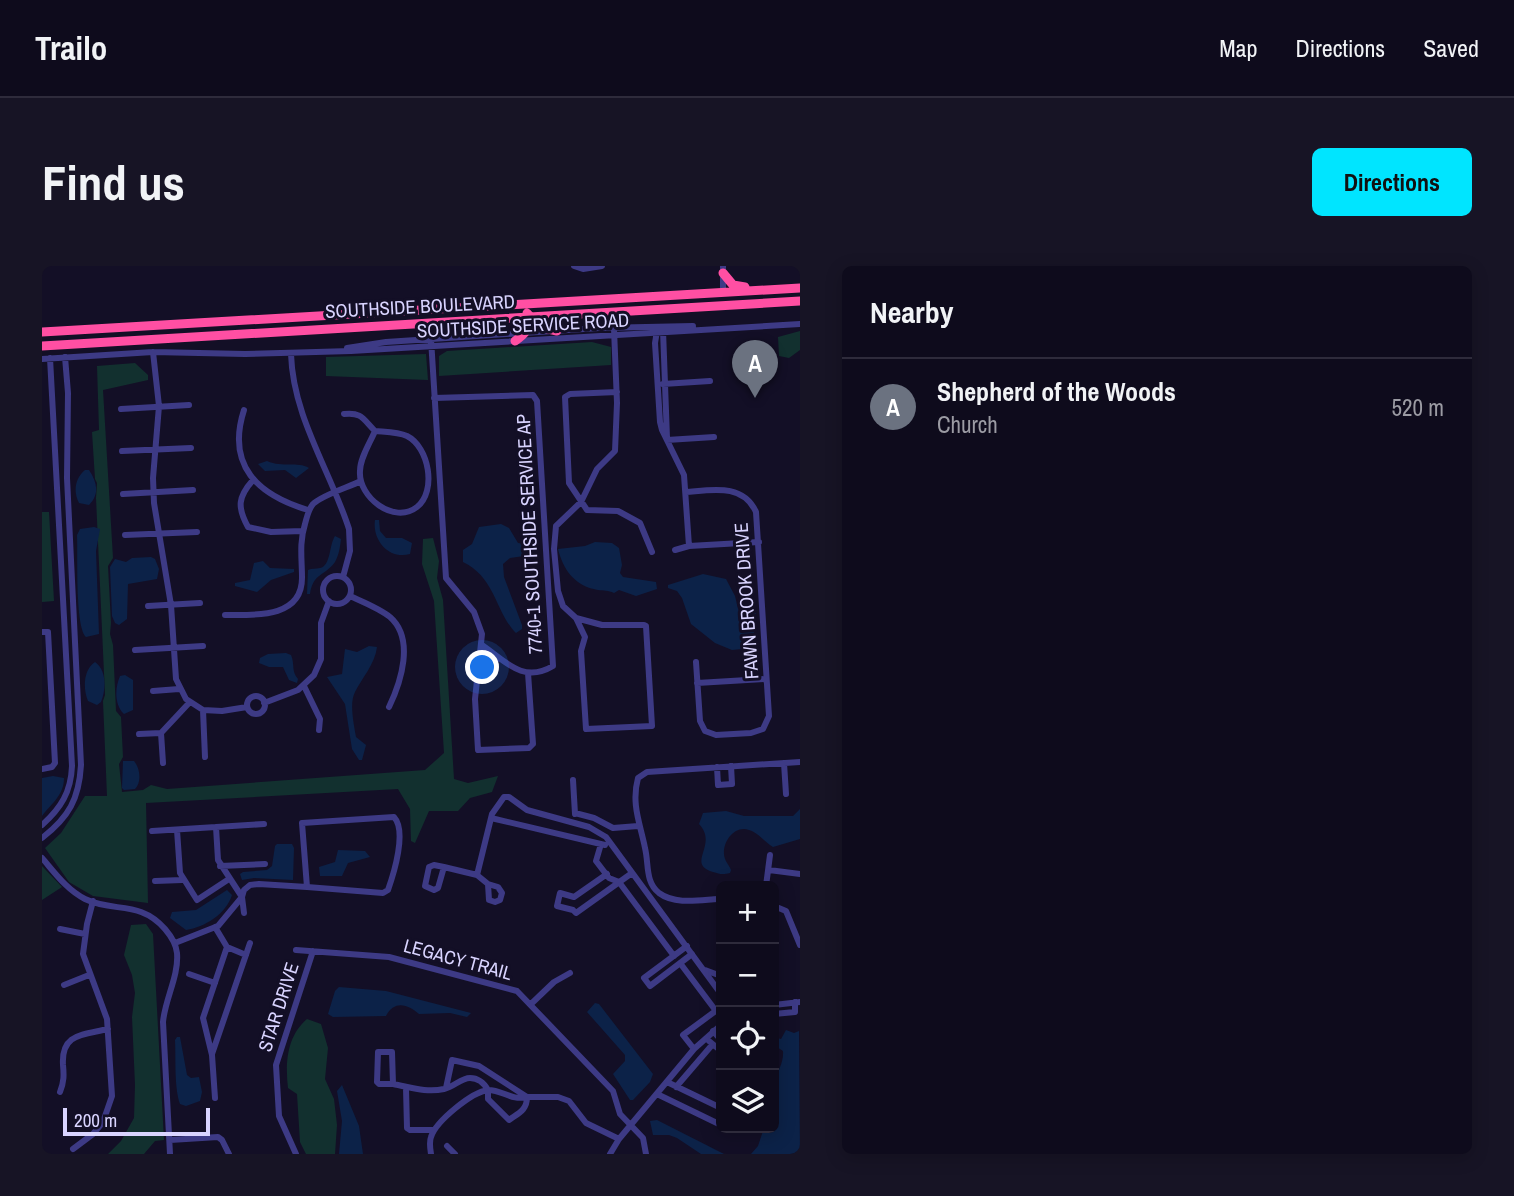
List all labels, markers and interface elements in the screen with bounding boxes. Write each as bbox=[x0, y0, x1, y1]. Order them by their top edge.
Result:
text: Trailo bbox=[35, 26, 107, 70]
text: Map bbox=[1219, 32, 1257, 64]
text: Directions bbox=[1295, 32, 1385, 64]
text: Saved bbox=[1423, 32, 1479, 64]
button: Directions bbox=[1312, 148, 1472, 216]
text: Find us bbox=[42, 149, 185, 215]
street label: SOUTHSIDE BOULEVARD bbox=[324, 288, 516, 324]
text: Nearby bbox=[870, 292, 953, 332]
street label: SOUTHSIDE SERVICE ROAD bbox=[416, 306, 630, 344]
pin: A bbox=[732, 340, 778, 398]
text: Shepherd of the Woods bbox=[937, 374, 1176, 409]
text: A bbox=[886, 392, 900, 423]
text: 520 m bbox=[1392, 392, 1444, 423]
text: Church bbox=[937, 409, 998, 440]
street label: 7740-1 SOUTHSIDE SERVICE AP bbox=[510, 413, 548, 655]
street label: FAWN BROOK DRIVE bbox=[728, 522, 764, 680]
your location bbox=[465, 650, 499, 684]
map controls bbox=[716, 881, 779, 1133]
button: + bbox=[716, 881, 779, 944]
street label: LEGACY TRAIL bbox=[401, 932, 515, 986]
button: − bbox=[716, 944, 779, 1007]
street label: STAR DRIVE bbox=[251, 959, 305, 1055]
button: locate bbox=[716, 1007, 779, 1070]
button: layers bbox=[716, 1070, 779, 1133]
scale bar bbox=[63, 1105, 210, 1137]
text: 200 m bbox=[74, 1107, 117, 1133]

